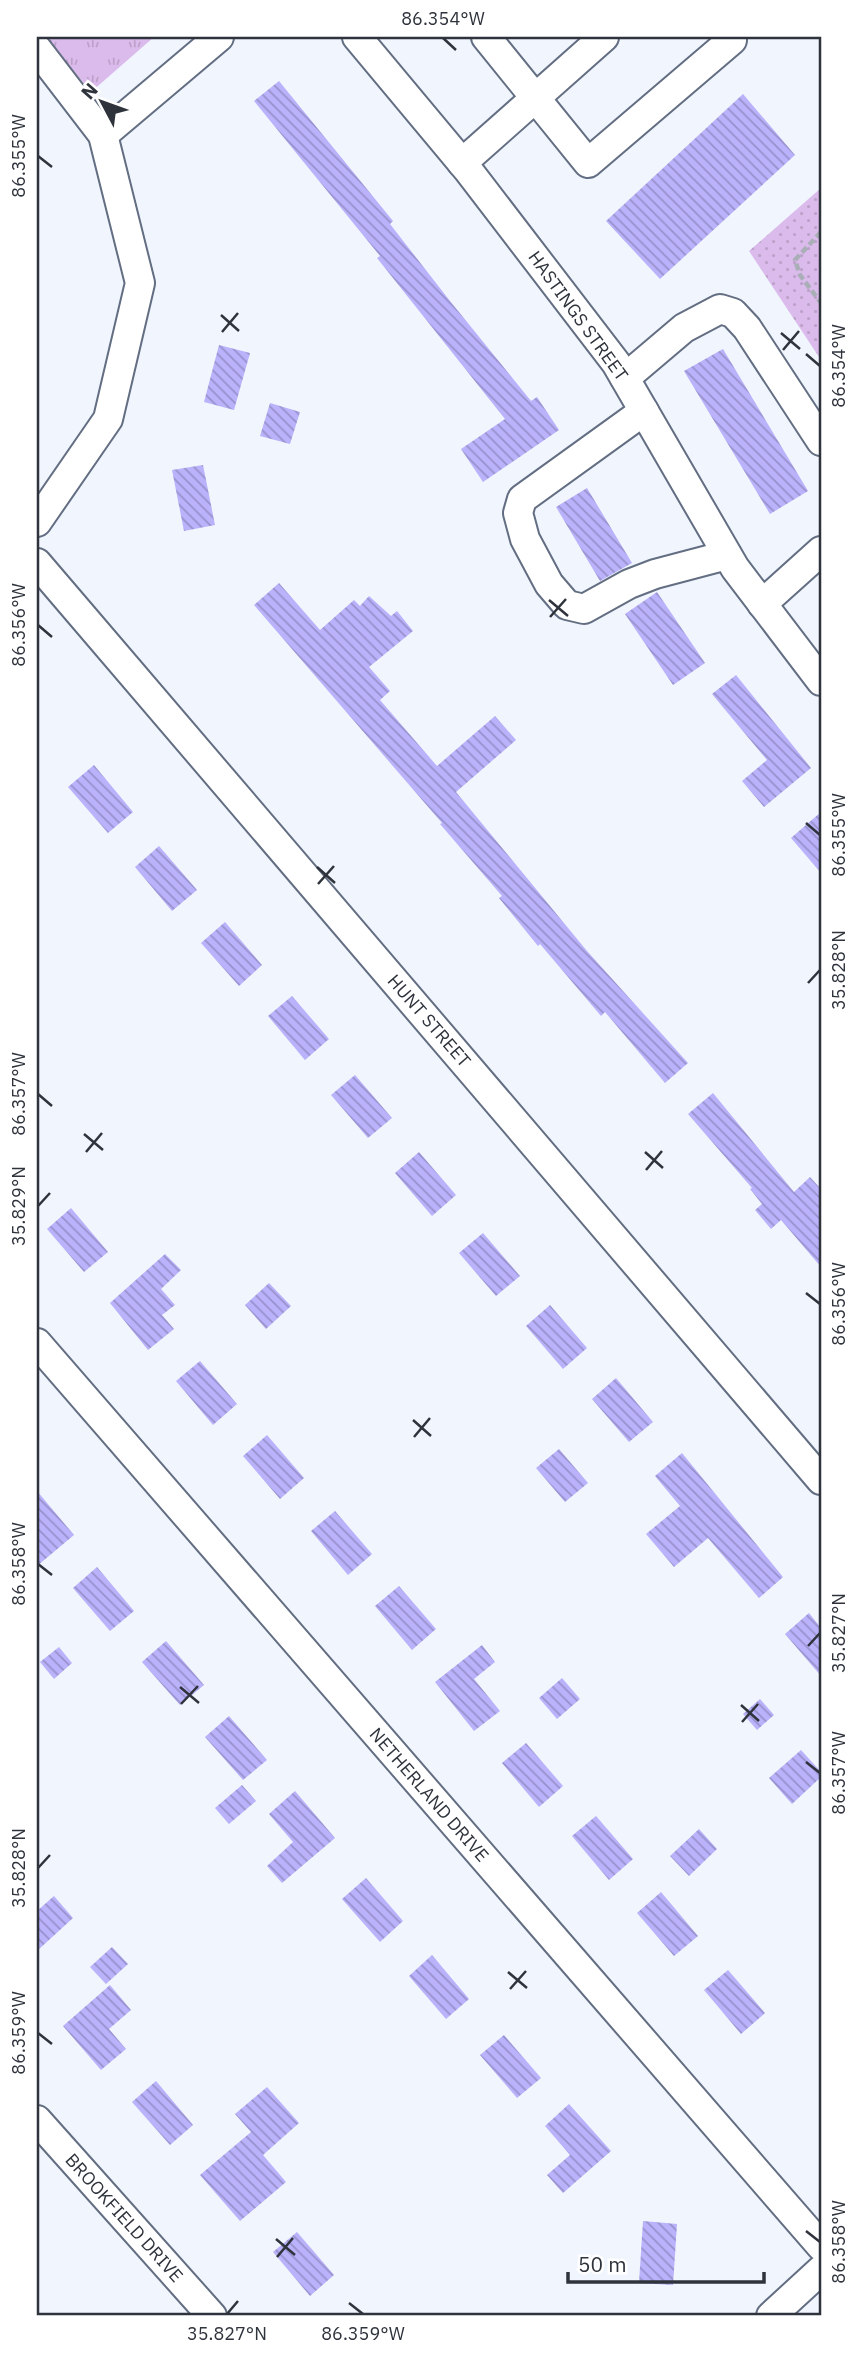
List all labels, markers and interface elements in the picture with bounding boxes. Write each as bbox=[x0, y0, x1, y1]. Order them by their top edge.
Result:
text: 86.354°W bbox=[401, 7, 485, 30]
north arrow bbox=[66, 66, 136, 136]
text: N bbox=[76, 78, 103, 104]
text: 86.355°W bbox=[7, 114, 30, 198]
street label: HASTINGS STREET bbox=[524, 246, 633, 385]
text: 86.354°W bbox=[827, 324, 850, 408]
text: 86.356°W bbox=[7, 583, 30, 667]
text: 86.355°W bbox=[827, 793, 850, 877]
text: 35.828°N bbox=[827, 930, 850, 1010]
street label: HUNT STREET bbox=[383, 970, 476, 1072]
text: 86.357°W bbox=[7, 1052, 30, 1136]
text: 35.829°N bbox=[7, 1166, 30, 1246]
text: 86.356°W bbox=[827, 1262, 850, 1346]
text: 86.358°W bbox=[7, 1522, 30, 1606]
text: 35.827°N bbox=[827, 1593, 850, 1673]
street label: NETHERLAND DRIVE bbox=[365, 1723, 494, 1867]
text: 86.357°W bbox=[827, 1731, 850, 1815]
text: 35.828°N bbox=[7, 1828, 30, 1908]
text: 86.359°W bbox=[7, 1991, 30, 2075]
street label: BROOKFIELD DRIVE bbox=[61, 2149, 188, 2287]
text: 86.358°W bbox=[827, 2200, 850, 2284]
scale bar bbox=[568, 2241, 764, 2285]
text: 50 m bbox=[578, 2250, 627, 2278]
text: 35.827°N bbox=[187, 2322, 267, 2345]
text: 86.359°W bbox=[321, 2322, 405, 2345]

